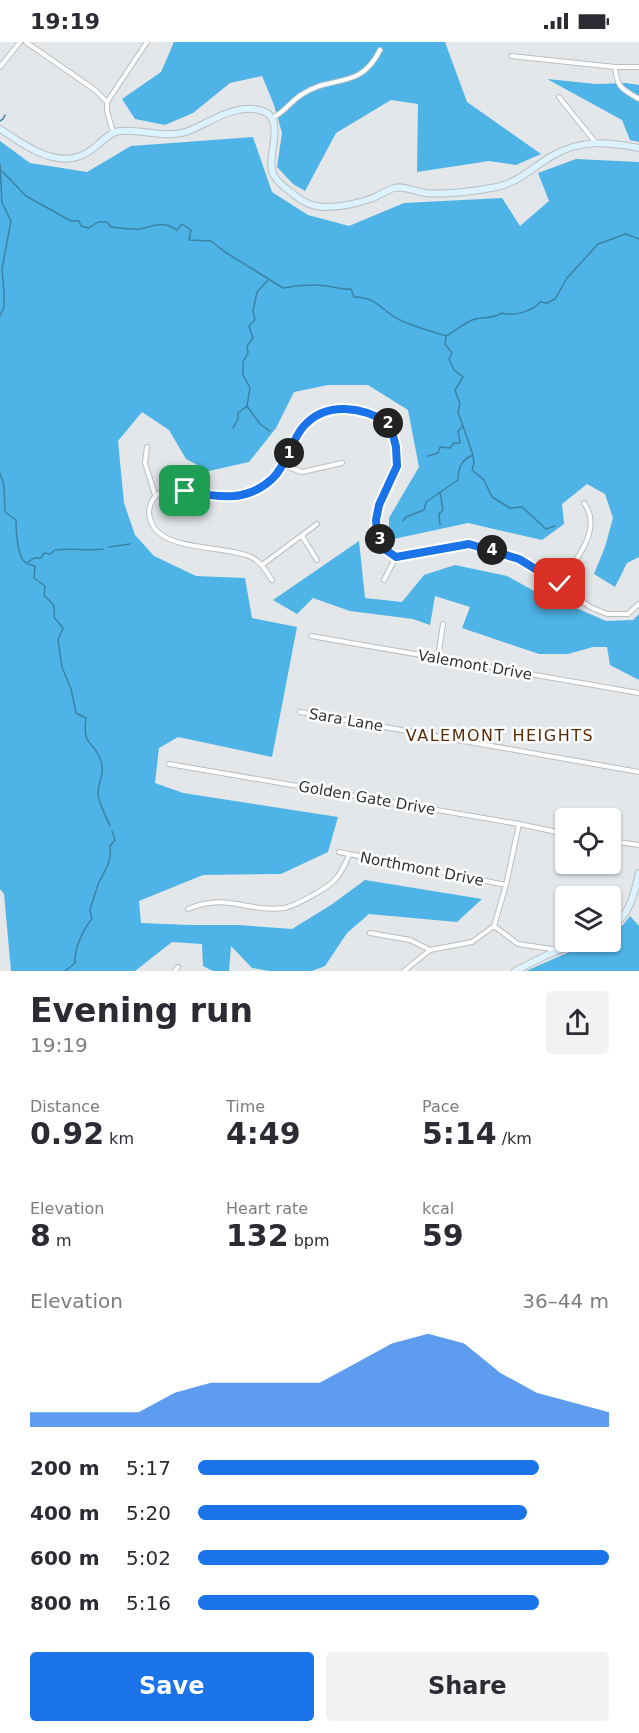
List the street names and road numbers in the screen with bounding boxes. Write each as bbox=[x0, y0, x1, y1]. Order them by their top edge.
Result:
street label: Valemont Drive bbox=[417, 646, 533, 684]
street label: Sara Lane bbox=[307, 705, 385, 735]
street label: Golden Gate Drive bbox=[297, 777, 437, 819]
street label: Northmont Drive bbox=[358, 848, 486, 890]

